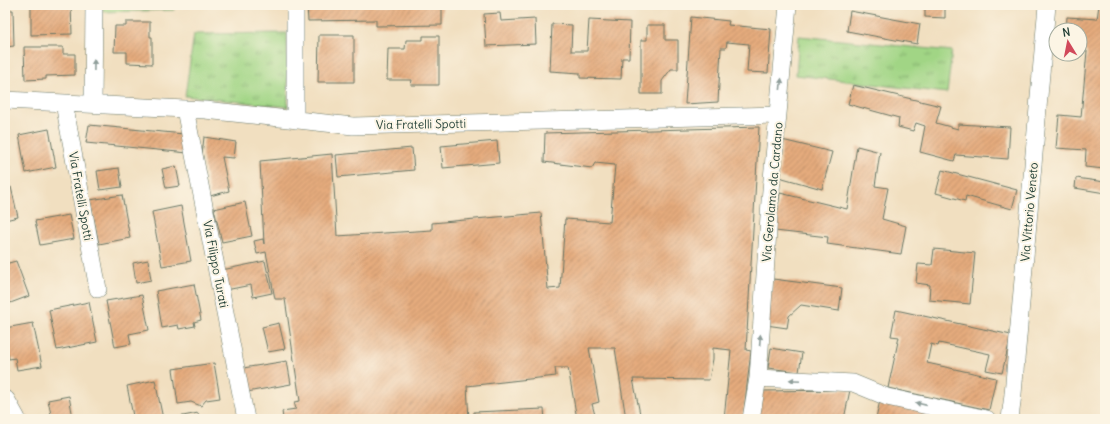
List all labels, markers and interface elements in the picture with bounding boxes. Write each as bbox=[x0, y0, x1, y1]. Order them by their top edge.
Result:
north arrow bbox=[1048, 22, 1088, 62]
text: N bbox=[1061, 25, 1071, 40]
one-way arrow bbox=[91, 58, 97, 71]
one-way arrow bbox=[777, 78, 784, 90]
street label: Via Fratelli Spotti bbox=[376, 116, 466, 132]
street label: Via Gerolamo da Cardano bbox=[758, 121, 786, 262]
street label: Via Fratelli Spotti bbox=[66, 150, 96, 242]
street label: Via Vittorio Veneto bbox=[1017, 161, 1041, 262]
street label: Via Filippo Turati bbox=[200, 219, 232, 309]
one-way arrow bbox=[757, 334, 764, 346]
one-way arrow bbox=[789, 377, 801, 384]
one-way arrow bbox=[915, 401, 928, 407]

